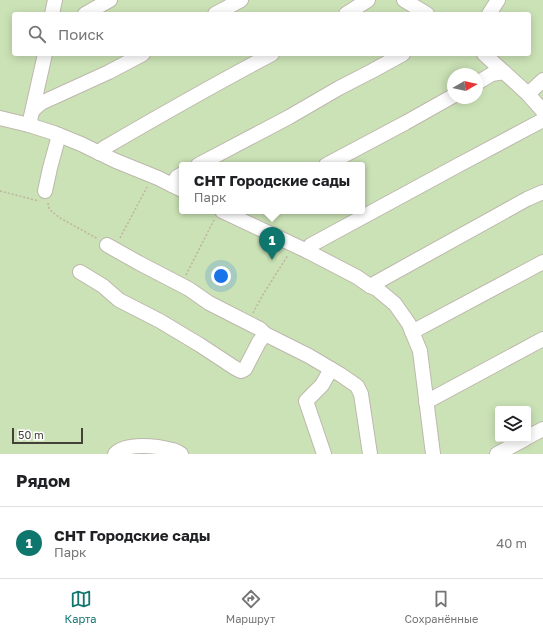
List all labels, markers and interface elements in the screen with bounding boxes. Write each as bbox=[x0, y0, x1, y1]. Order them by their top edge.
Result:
search box bbox=[12, 12, 531, 56]
icon: search bbox=[26, 23, 48, 45]
text: Поиск bbox=[58, 25, 104, 43]
north arrow bbox=[447, 68, 483, 104]
popup bbox=[179, 162, 365, 214]
text: СНТ Городские сады bbox=[194, 171, 350, 189]
text: Парк bbox=[194, 189, 226, 205]
pin: 1 bbox=[259, 227, 285, 260]
your location bbox=[211, 266, 231, 286]
map controls bbox=[495, 406, 531, 442]
button: layers bbox=[495, 406, 531, 442]
scale bar bbox=[12, 426, 83, 445]
text: 50 m bbox=[18, 428, 44, 441]
text: Рядом bbox=[16, 470, 70, 491]
text: СНТ Городские сады bbox=[54, 526, 210, 544]
text: 1 bbox=[26, 535, 32, 551]
text: 40 m bbox=[496, 535, 527, 551]
text: Парк bbox=[54, 544, 87, 560]
tab: Карта bbox=[65, 588, 96, 625]
tab: Маршрут bbox=[226, 588, 275, 625]
tab: Сохранённые bbox=[405, 588, 478, 625]

